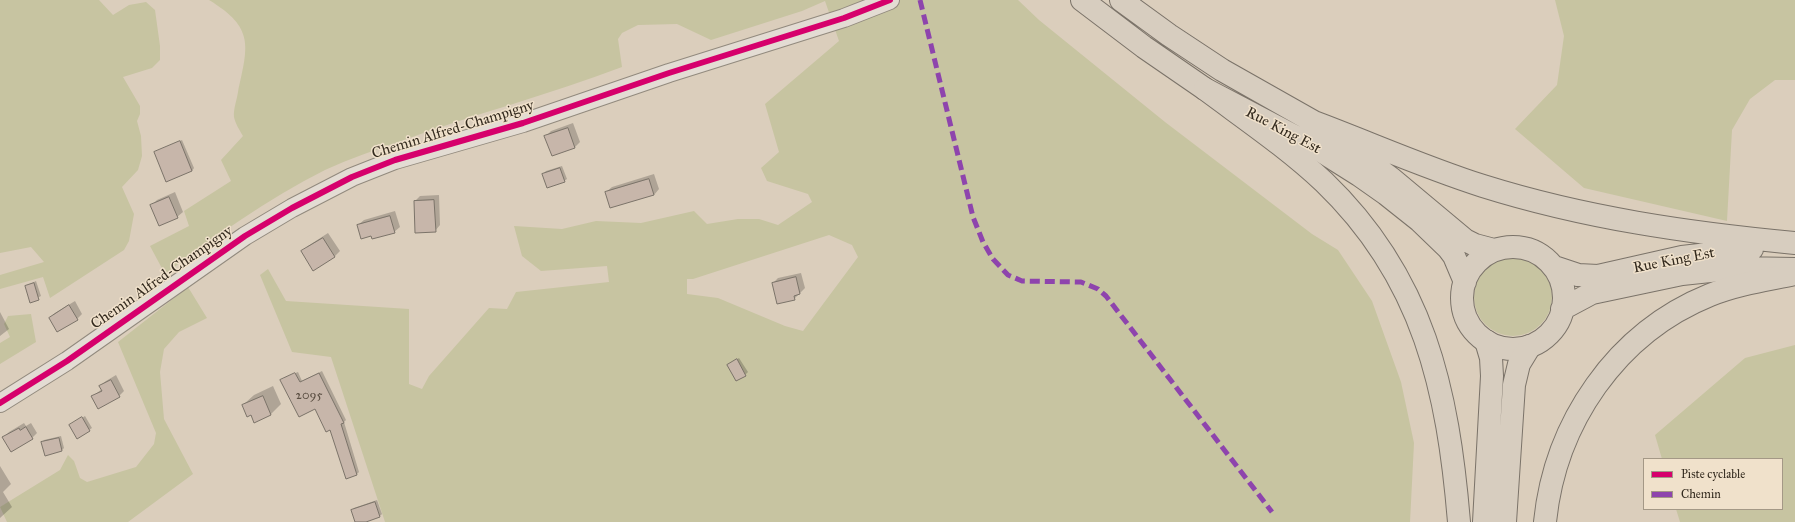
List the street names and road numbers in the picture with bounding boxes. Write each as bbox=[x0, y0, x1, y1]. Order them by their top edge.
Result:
street label: Chemin Alfred-Champigny bbox=[370, 97, 536, 163]
street label: Rue King Est bbox=[1242, 104, 1324, 158]
street label: Chemin Alfred-Champigny bbox=[88, 222, 236, 334]
street label: Rue King Est bbox=[1632, 244, 1716, 278]

